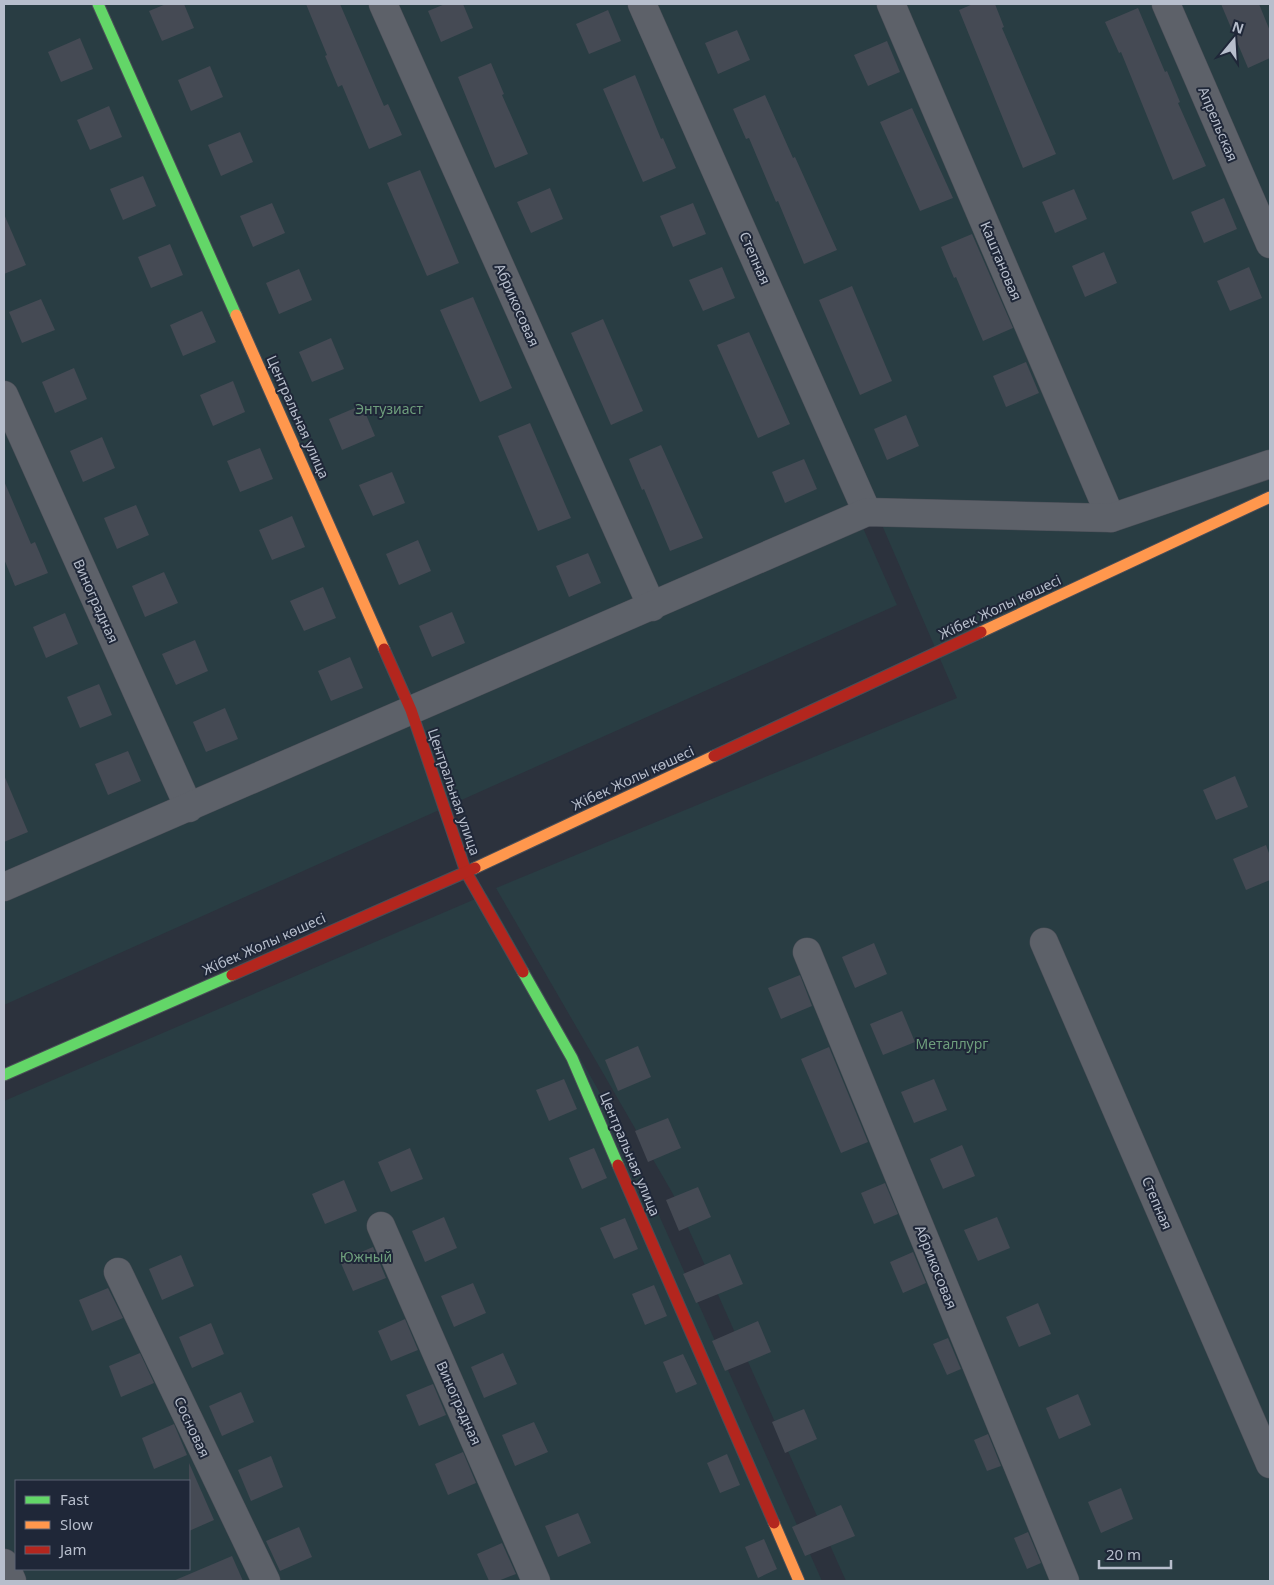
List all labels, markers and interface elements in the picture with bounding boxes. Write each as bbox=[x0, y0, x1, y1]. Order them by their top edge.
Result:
north arrow bbox=[1209, 15, 1259, 65]
text: N bbox=[1230, 16, 1247, 38]
street label: Апрельская bbox=[1194, 84, 1243, 164]
street label: Каштановая bbox=[976, 218, 1027, 303]
street label: Степная bbox=[735, 228, 776, 287]
street label: Абрикосовая bbox=[491, 260, 544, 349]
street label: Центральная улица bbox=[263, 352, 334, 481]
park label: Энтузиаст bbox=[355, 399, 423, 418]
street label: Виноградная bbox=[69, 556, 123, 646]
street label: Жібек Жолы көшесі bbox=[936, 570, 1064, 643]
street label: Центральная улица bbox=[424, 726, 485, 858]
street label: Жібек Жолы көшесі bbox=[569, 741, 697, 814]
street label: Жібек Жолы көшесі bbox=[199, 908, 328, 979]
park label: Металлург bbox=[916, 1034, 988, 1053]
street label: Центральная улица bbox=[596, 1089, 665, 1219]
street label: Степная bbox=[1138, 1173, 1177, 1232]
street label: Абрикосовая bbox=[911, 1222, 962, 1312]
park label: Южный bbox=[340, 1247, 392, 1266]
street label: Виноградная bbox=[432, 1358, 486, 1448]
street label: Сосновая bbox=[170, 1393, 215, 1460]
legend bbox=[15, 1480, 190, 1570]
text: Fast bbox=[60, 1489, 89, 1509]
text: Slow bbox=[60, 1514, 93, 1534]
scale bar bbox=[1099, 1538, 1172, 1570]
text: Jam bbox=[58, 1539, 87, 1559]
text: 20 m bbox=[1106, 1544, 1141, 1564]

